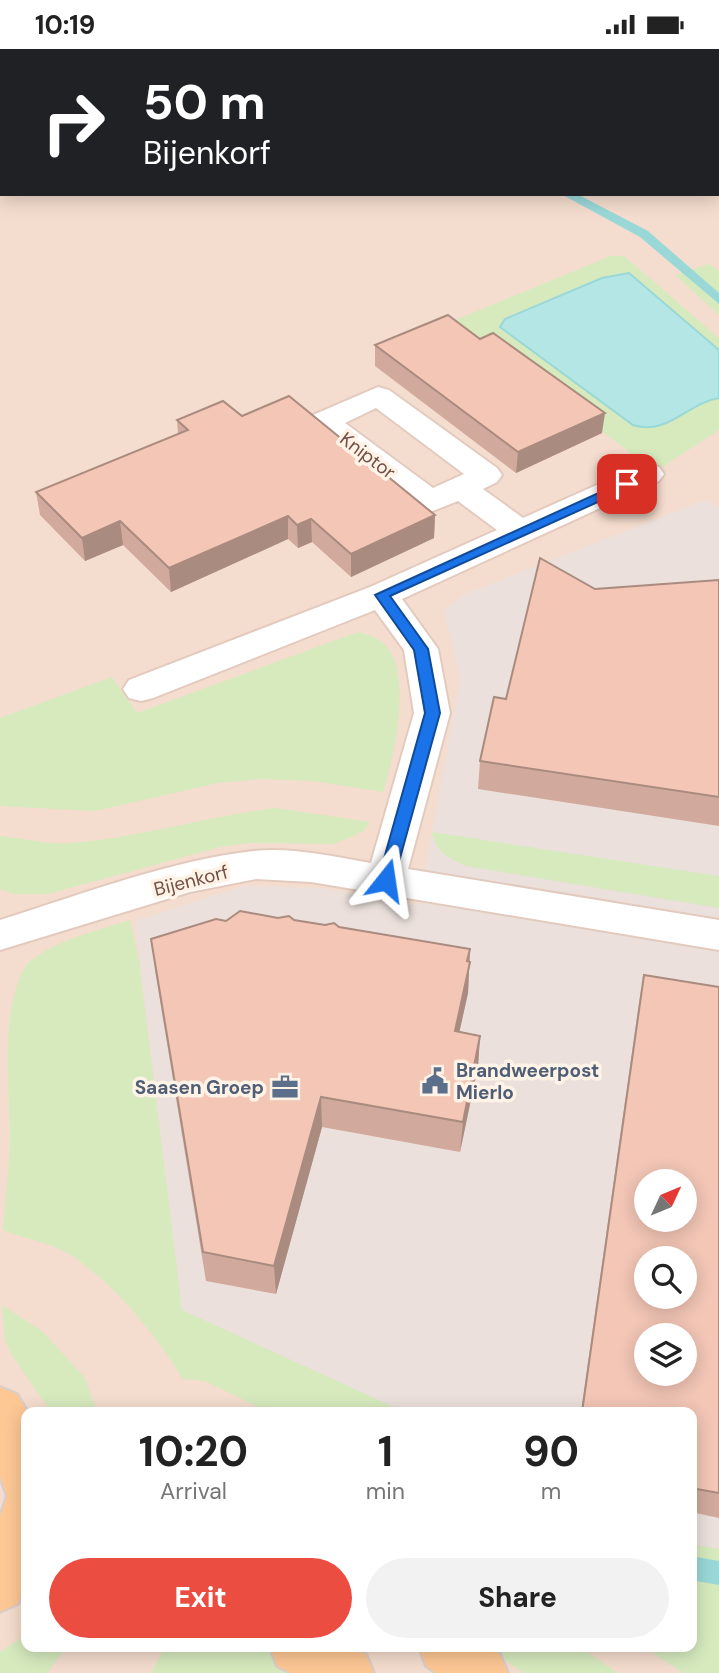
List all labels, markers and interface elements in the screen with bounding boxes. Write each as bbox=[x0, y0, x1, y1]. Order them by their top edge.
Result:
text: 10:19 bbox=[35, 8, 95, 42]
text: 50 m bbox=[143, 70, 266, 134]
icon: right bbox=[28, 77, 119, 168]
text: Bijenkorf bbox=[143, 132, 271, 174]
street label: Kniptor bbox=[335, 426, 401, 485]
pin bbox=[597, 454, 657, 514]
icon: arrive bbox=[608, 465, 646, 503]
position arrow bbox=[349, 843, 423, 917]
street label: Bijenkorf bbox=[151, 859, 231, 902]
place label: Brandweerpost Mierlo bbox=[456, 1058, 599, 1105]
public building icon: Brandweerpost Mierlo bbox=[420, 1066, 450, 1096]
office icon: Saasen Groep bbox=[270, 1072, 300, 1102]
place label: Saasen Groep bbox=[135, 1075, 264, 1100]
north arrow bbox=[634, 1169, 696, 1232]
map controls bbox=[634, 1169, 697, 1386]
button: search bbox=[634, 1246, 697, 1309]
button: layers bbox=[634, 1323, 697, 1386]
text: 10:20 bbox=[139, 1424, 248, 1479]
text: 1 bbox=[378, 1424, 393, 1479]
text: 90 bbox=[523, 1424, 579, 1479]
text: Arrival bbox=[160, 1476, 227, 1506]
text: min bbox=[366, 1476, 405, 1506]
text: m bbox=[541, 1476, 561, 1506]
button: Exit bbox=[49, 1558, 352, 1638]
button: Share bbox=[366, 1558, 669, 1638]

